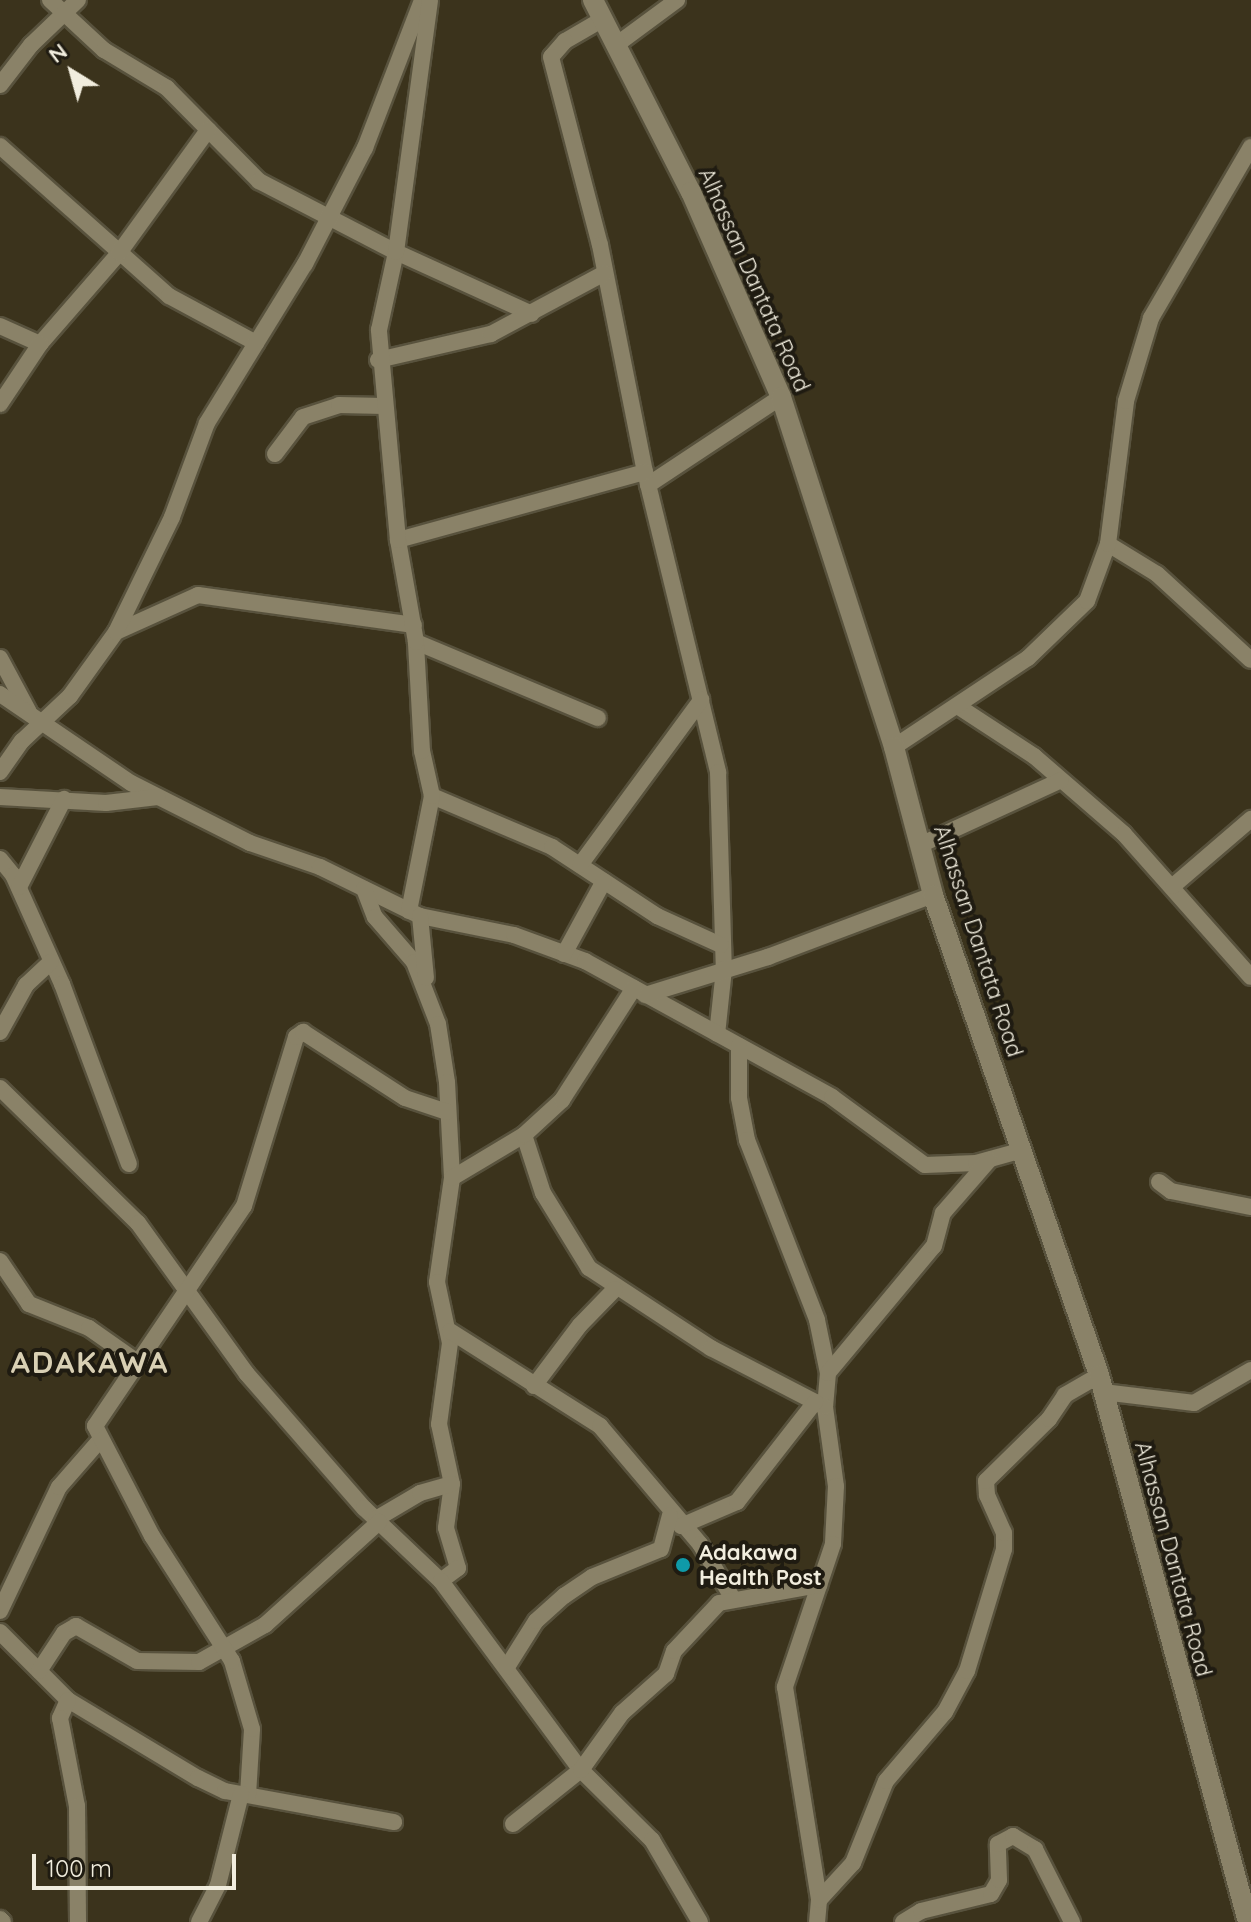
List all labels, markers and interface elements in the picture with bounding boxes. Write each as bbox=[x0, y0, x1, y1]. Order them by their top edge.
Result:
north arrow bbox=[32, 32, 112, 112]
text: N bbox=[43, 37, 72, 69]
street label: Alhassan Dantata Road bbox=[693, 164, 815, 396]
street label: Alhassan Dantata Road bbox=[928, 822, 1028, 1060]
district label: ADAKAWA bbox=[11, 1344, 169, 1380]
street label: Alhassan Dantata Road bbox=[1129, 1439, 1217, 1679]
place label: Adakawa Health Post bbox=[699, 1539, 822, 1590]
marker: Adakawa Health Post bbox=[674, 1556, 692, 1574]
scale bar bbox=[36, 1838, 240, 1888]
text: 100 m bbox=[46, 1853, 112, 1883]

